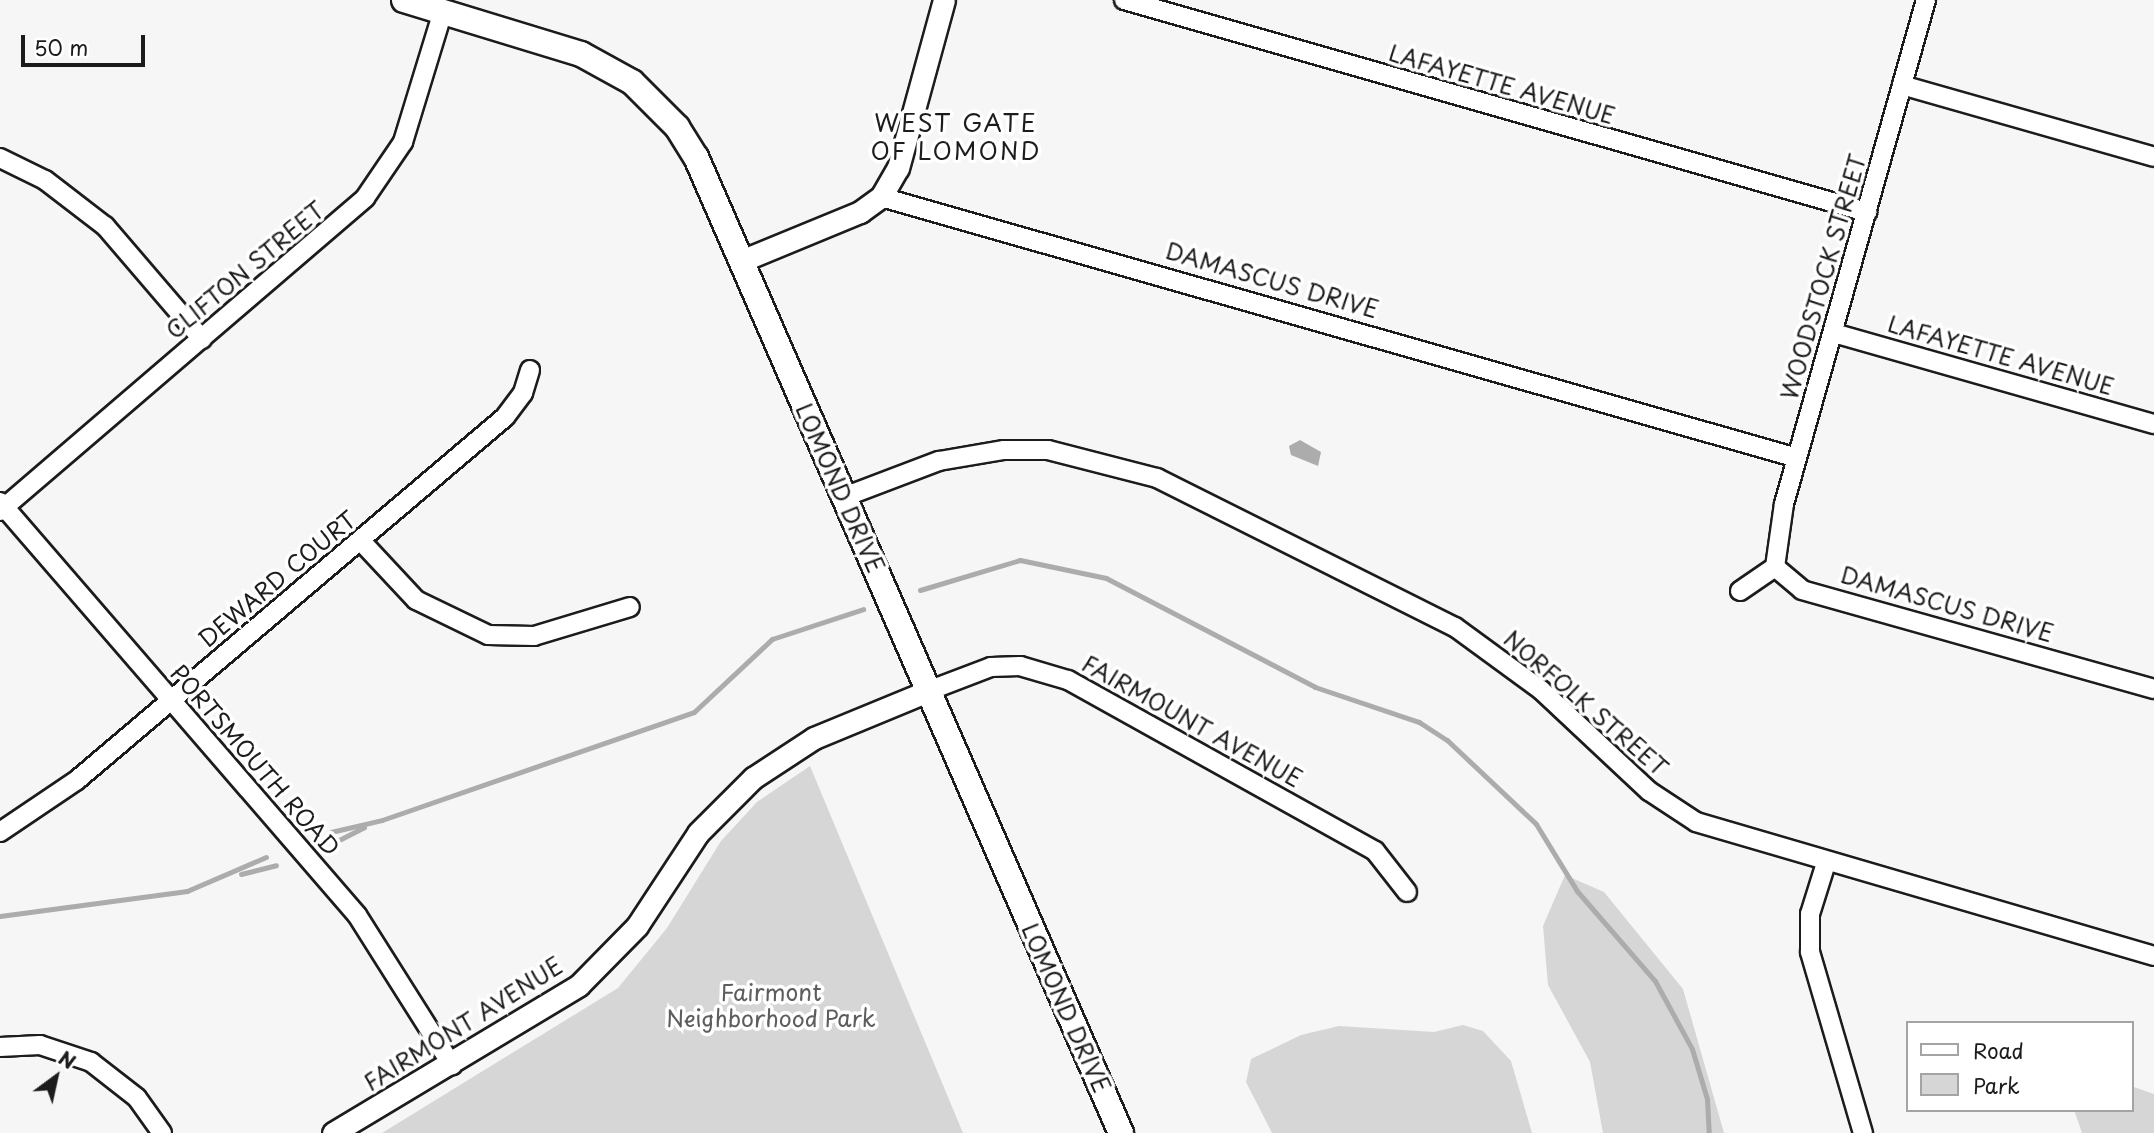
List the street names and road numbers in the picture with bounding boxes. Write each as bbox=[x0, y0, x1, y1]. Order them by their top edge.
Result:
street label: LAFAYETTE AVENUE bbox=[1385, 38, 1619, 130]
street label: WOODSTOCK STREET bbox=[1774, 149, 1872, 405]
street label: CLIFTON STREET bbox=[160, 195, 330, 345]
street label: DAMASCUS DRIVE bbox=[1164, 237, 1380, 323]
street label: LAFAYETTE AVENUE bbox=[1884, 309, 2118, 401]
street label: LOMOND DRIVE bbox=[790, 398, 890, 578]
street label: DEWARD COURT bbox=[192, 504, 362, 654]
street label: DAMASCUS DRIVE bbox=[1839, 561, 2055, 647]
street label: NORFOLK STREET bbox=[1498, 624, 1674, 782]
street label: FAIRMOUNT AVENUE bbox=[1077, 649, 1307, 793]
street label: PORTSMOUTH ROAD bbox=[165, 659, 345, 861]
street label: LOMOND DRIVE bbox=[1016, 918, 1116, 1098]
street label: FAIRMONT AVENUE bbox=[358, 951, 568, 1097]

